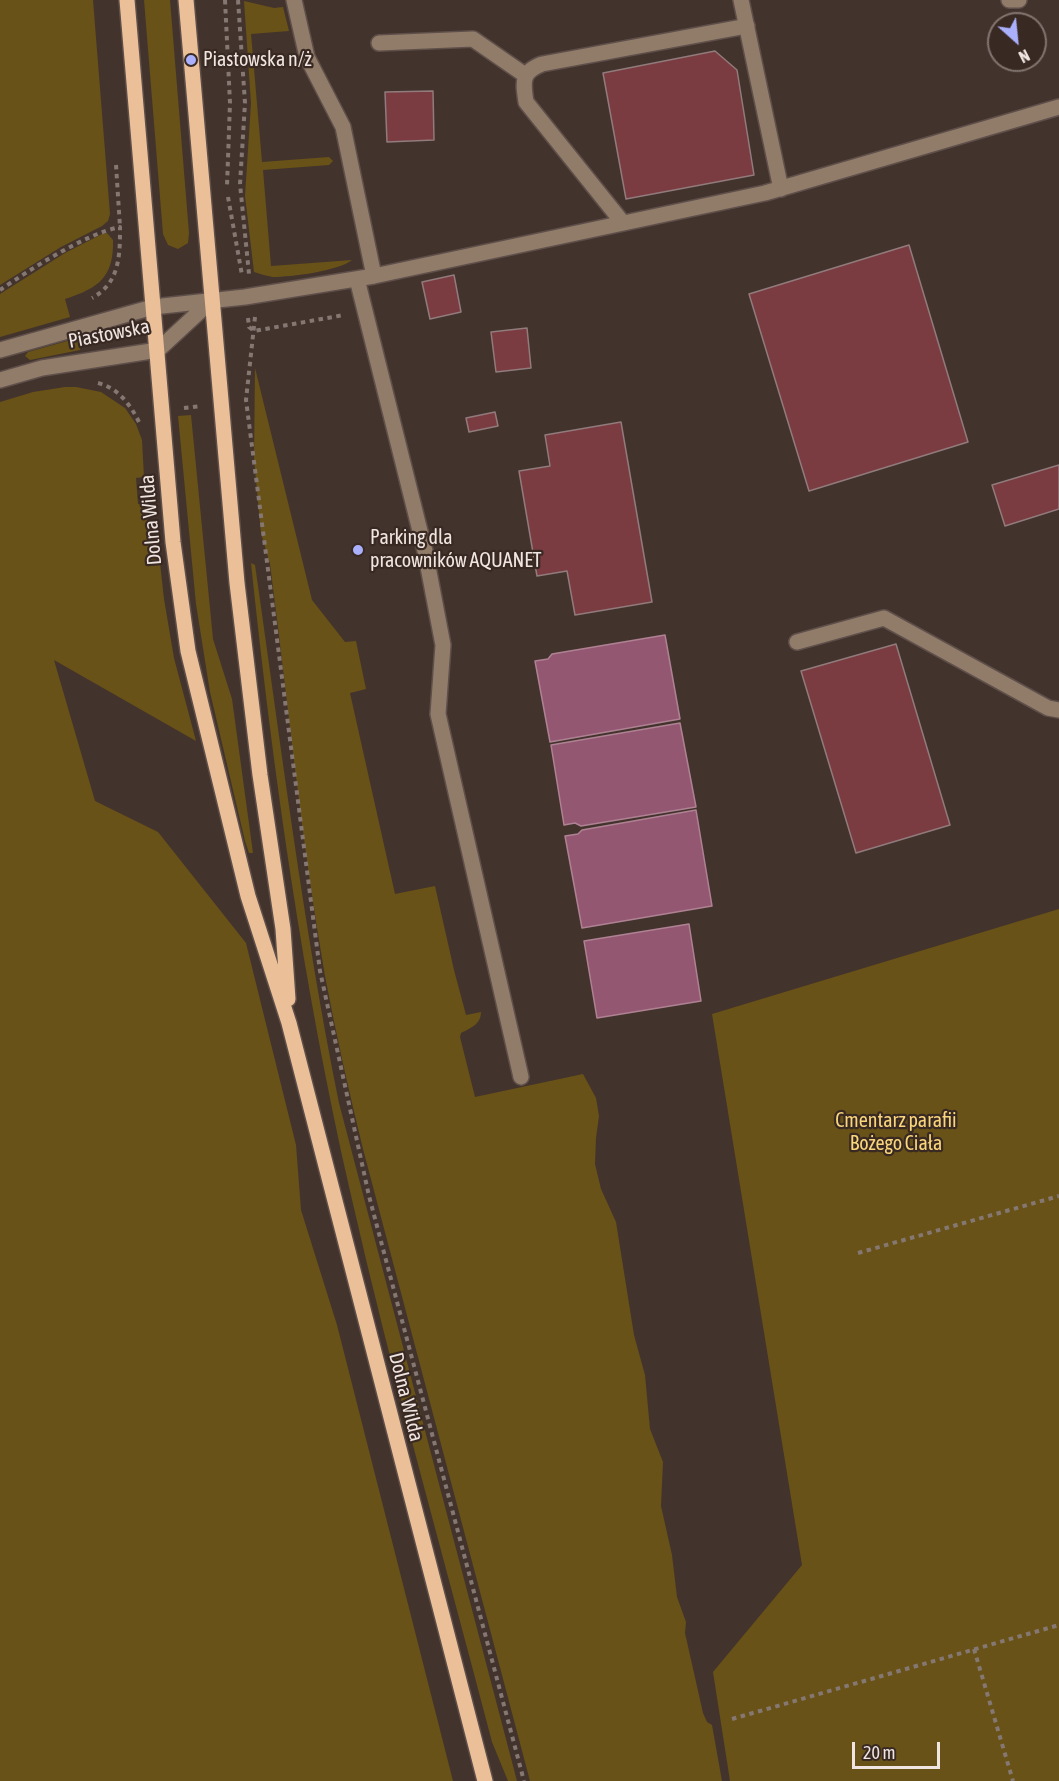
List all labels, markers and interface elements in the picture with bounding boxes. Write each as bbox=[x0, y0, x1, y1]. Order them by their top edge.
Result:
north arrow bbox=[987, 12, 1047, 72]
text: N bbox=[1016, 46, 1033, 66]
place label: Piastowska n/ż bbox=[203, 48, 312, 72]
marker: Piastowska n/ż bbox=[184, 53, 198, 67]
street label: Piastowska bbox=[66, 314, 152, 354]
street label: Dolna Wilda bbox=[135, 474, 167, 566]
place label: Parking dla pracowników AQUANET bbox=[370, 526, 542, 573]
marker: Parking dla pracowników AQUANET bbox=[351, 543, 365, 557]
park label: Cmentarz parafii Bożego Ciała bbox=[835, 1109, 957, 1156]
street label: Dolna Wilda bbox=[383, 1350, 429, 1444]
scale bar bbox=[855, 1730, 944, 1768]
text: 20 m bbox=[863, 1742, 895, 1763]

